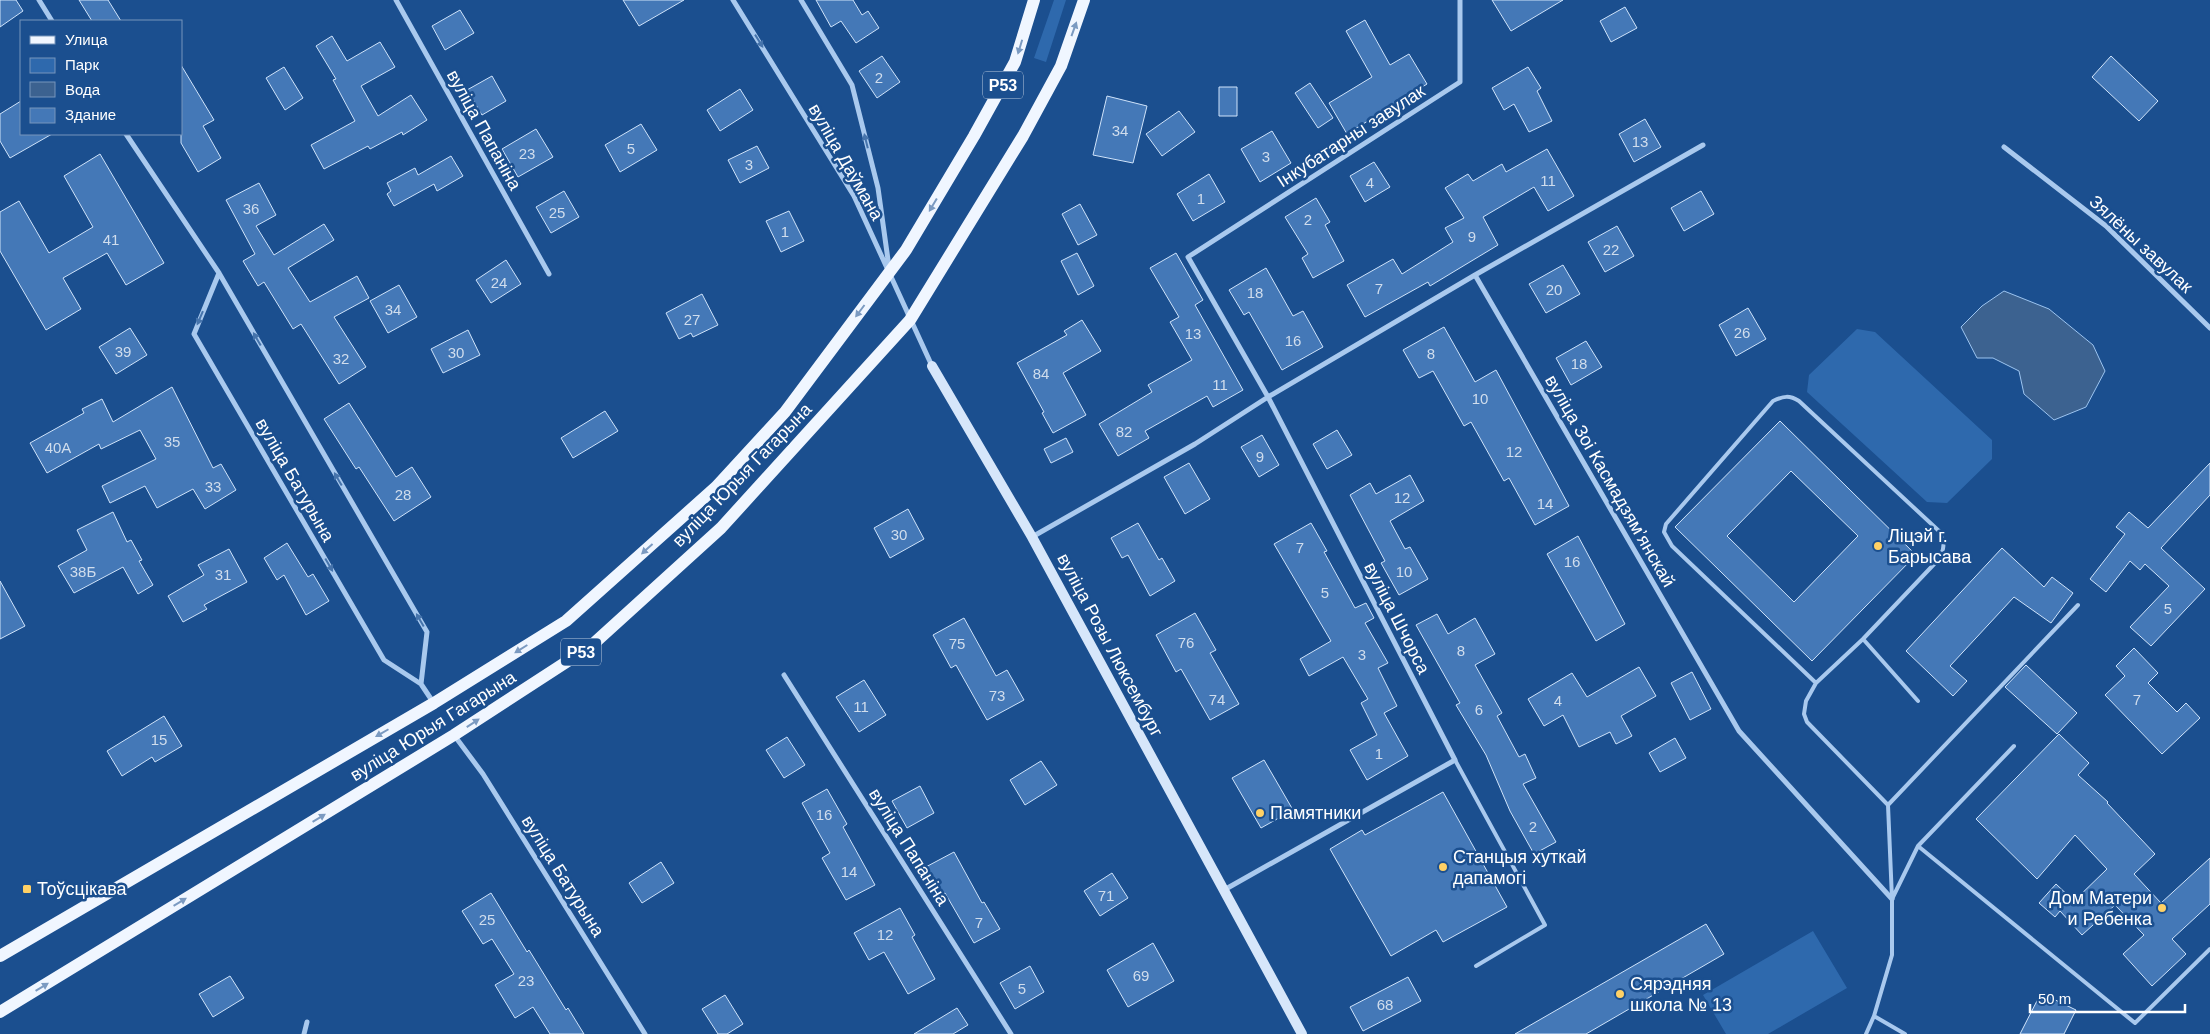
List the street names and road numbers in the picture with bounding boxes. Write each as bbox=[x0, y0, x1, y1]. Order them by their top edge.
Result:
street label: вуліца Папаніна bbox=[443, 66, 526, 194]
road number: Р53 bbox=[983, 72, 1023, 98]
street label: Інкубатарны завулак bbox=[1273, 81, 1429, 191]
street label: вуліца Даўмана bbox=[805, 100, 888, 225]
street label: Зялёны завулак bbox=[2085, 191, 2197, 297]
street label: вуліца Зоі Касмадзямʼянскай bbox=[1541, 372, 1679, 590]
street label: вуліца Юрыя Гагарына bbox=[668, 399, 816, 551]
street label: вуліца Батурына bbox=[252, 415, 339, 546]
street label: вуліца Розы Люксембург bbox=[1053, 550, 1167, 740]
street label: вуліца Шчорса bbox=[1360, 559, 1434, 678]
road number: Р53 bbox=[561, 638, 601, 666]
street label: вуліца Юрыя Гагарына bbox=[347, 666, 520, 785]
street label: вуліца Папаніна bbox=[865, 785, 954, 910]
street label: вуліца Батурына bbox=[518, 812, 609, 941]

